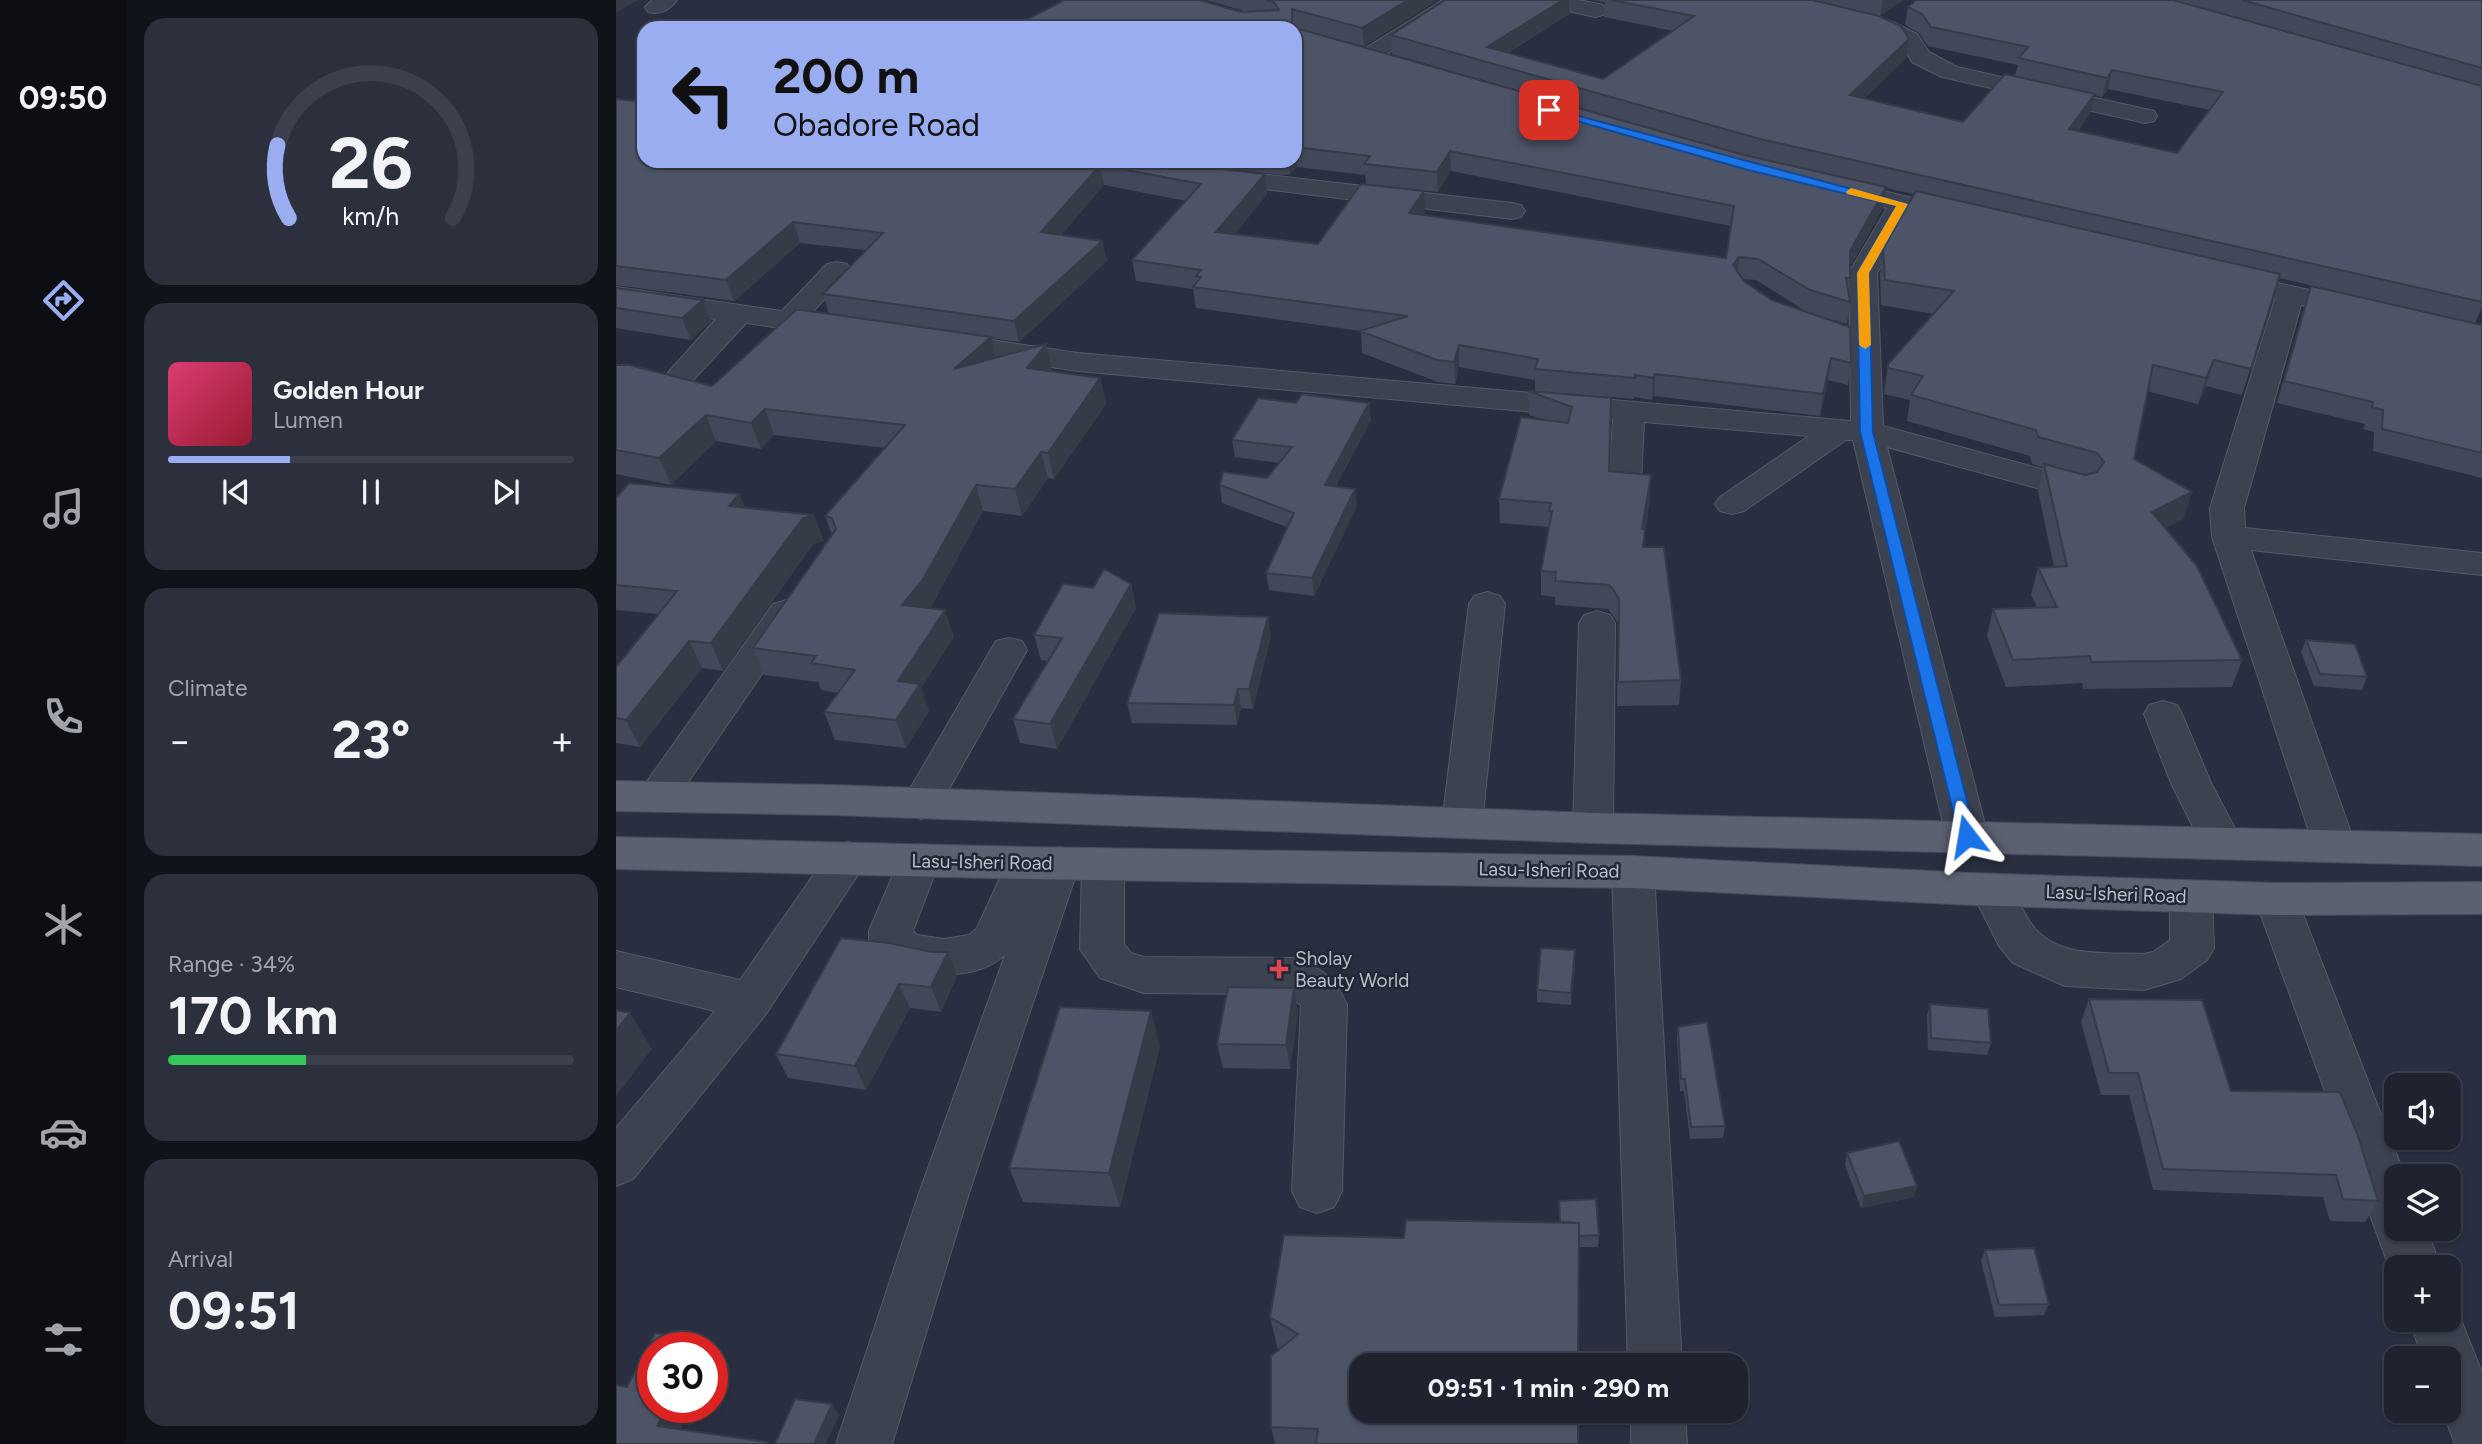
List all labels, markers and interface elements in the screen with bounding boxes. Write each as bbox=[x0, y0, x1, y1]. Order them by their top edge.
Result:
text: 200 m bbox=[773, 46, 919, 105]
icon: left bbox=[658, 49, 749, 140]
text: 09:50 bbox=[19, 79, 107, 117]
pin bbox=[1519, 80, 1579, 140]
icon: arrive bbox=[1530, 91, 1568, 129]
text: Obadore Road bbox=[773, 106, 980, 144]
text: 26 bbox=[329, 119, 413, 206]
text: km/h bbox=[342, 200, 400, 230]
icon: directions bbox=[39, 276, 88, 325]
text: Golden Hour bbox=[273, 374, 424, 406]
text: Lumen bbox=[273, 406, 343, 434]
icon: previous bbox=[217, 473, 255, 511]
icon: pause bbox=[352, 473, 390, 511]
icon: next bbox=[487, 473, 525, 511]
icon: music bbox=[39, 484, 88, 533]
text: Climate bbox=[168, 674, 247, 702]
icon: phone bbox=[39, 692, 88, 741]
text: 23° bbox=[332, 709, 410, 771]
text: − bbox=[168, 718, 192, 764]
text: + bbox=[550, 718, 574, 764]
position arrow bbox=[1930, 799, 2004, 873]
street label: Lasu-Isheri Road bbox=[911, 849, 1053, 875]
street label: Lasu-Isheri Road bbox=[1478, 857, 1620, 883]
street label: Lasu-Isheri Road bbox=[2045, 880, 2187, 908]
icon: climate bbox=[39, 900, 88, 949]
place label: Sholay Beauty World bbox=[1295, 947, 1409, 992]
text: Range · 34% bbox=[168, 950, 295, 978]
marker: Sholay Beauty World bbox=[1269, 959, 1289, 979]
text: 170 km bbox=[168, 985, 338, 1047]
map controls bbox=[2384, 1073, 2461, 1423]
button: sound bbox=[2384, 1073, 2461, 1150]
icon: car bbox=[39, 1108, 88, 1157]
button: layers bbox=[2384, 1164, 2461, 1241]
text: Arrival bbox=[168, 1245, 233, 1273]
button: + bbox=[2384, 1255, 2461, 1332]
text: 09:51 bbox=[168, 1280, 300, 1342]
icon: filters bbox=[39, 1315, 88, 1364]
speed limit sign: 30 bbox=[637, 1332, 728, 1423]
button: − bbox=[2384, 1346, 2461, 1423]
text: 09:51 · 1 min · 290 m bbox=[1428, 1372, 1669, 1404]

